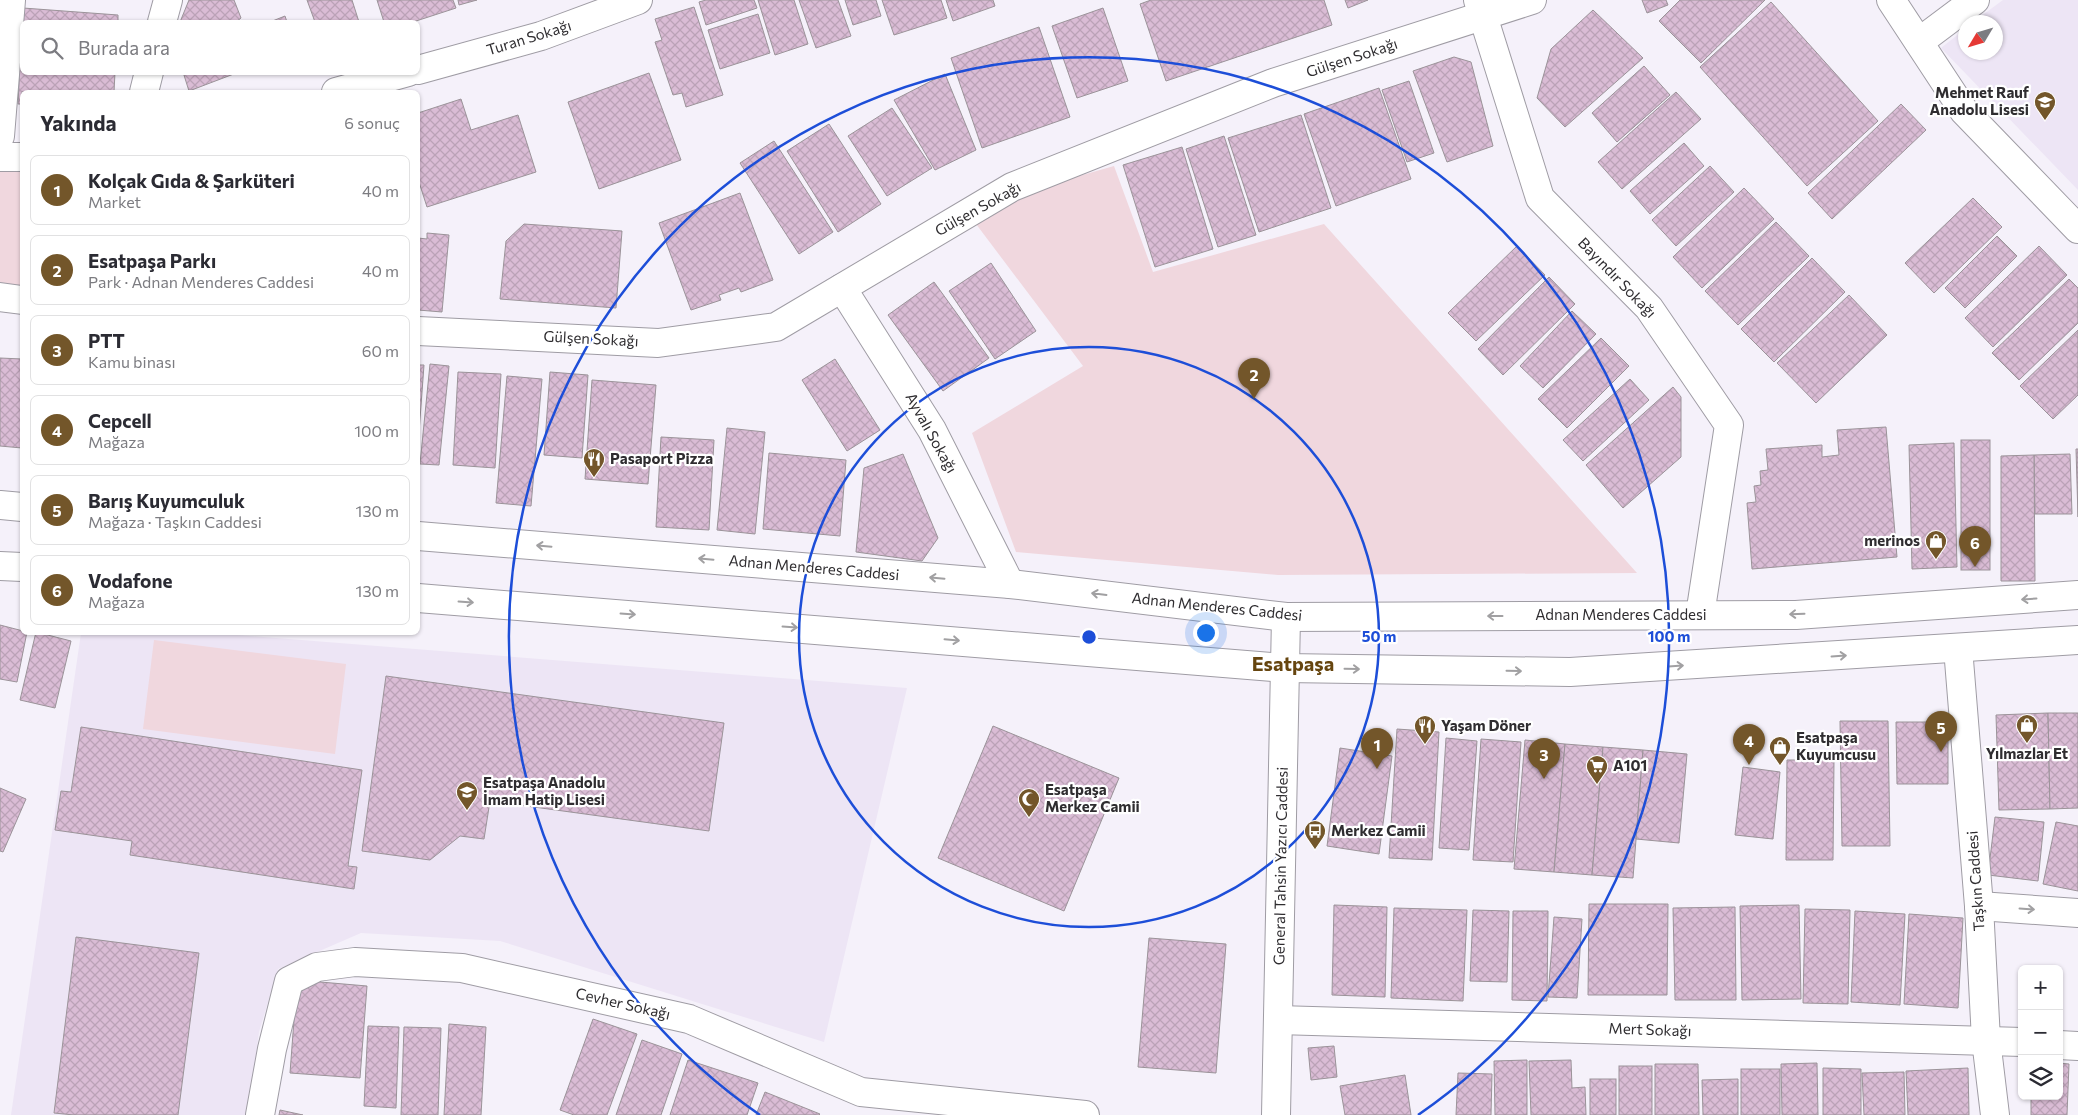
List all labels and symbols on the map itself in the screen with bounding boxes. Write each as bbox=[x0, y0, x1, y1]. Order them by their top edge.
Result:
north arrow bbox=[1958, 15, 2003, 60]
street label: Turan Sokağı bbox=[484, 16, 573, 58]
street label: Gülşen Sokağı bbox=[1304, 34, 1400, 80]
place label: Mehmet Rauf Anadolu Lisesi bbox=[1929, 83, 2030, 118]
school or university icon: Mehmet Rauf Anadolu Lisesi bbox=[2033, 90, 2057, 121]
street label: Gülşen Sokağı bbox=[932, 177, 1023, 239]
street label: Bayındır Sokağı bbox=[1575, 233, 1661, 321]
street label: Gülşen Sokağı bbox=[543, 327, 639, 349]
pin: 2 bbox=[1238, 358, 1270, 399]
street label: Ayvalı Sokağı bbox=[902, 389, 961, 476]
restaurant icon: Pasaport Pizza bbox=[582, 447, 606, 478]
place label: Pasaport Pizza bbox=[610, 449, 713, 467]
pin: 6 bbox=[1959, 526, 1991, 567]
shop icon: merinos bbox=[1924, 529, 1948, 560]
place label: merinos bbox=[1864, 531, 1920, 549]
one-way arrow bbox=[536, 541, 552, 551]
street label: Adnan Menderes Caddesi bbox=[728, 551, 900, 583]
one-way arrow bbox=[698, 554, 714, 564]
one-way arrow bbox=[930, 573, 946, 583]
street label: Adnan Menderes Caddesi bbox=[1131, 588, 1303, 624]
one-way arrow bbox=[1091, 589, 1107, 599]
one-way arrow bbox=[2022, 594, 2038, 603]
one-way arrow bbox=[458, 597, 474, 606]
street label: Adnan Menderes Caddesi bbox=[1535, 605, 1707, 623]
one-way arrow bbox=[620, 610, 636, 619]
one-way arrow bbox=[1790, 610, 1806, 619]
one-way arrow bbox=[1487, 611, 1504, 621]
your location bbox=[1193, 620, 1219, 646]
one-way arrow bbox=[782, 622, 798, 631]
text: 50 m bbox=[1362, 627, 1396, 645]
text: 100 m bbox=[1648, 627, 1690, 645]
centre of rings bbox=[1080, 628, 1098, 646]
one-way arrow bbox=[944, 635, 960, 644]
district label: Esatpaşa bbox=[1252, 651, 1334, 675]
one-way arrow bbox=[1830, 651, 1846, 660]
one-way arrow bbox=[1668, 661, 1684, 670]
one-way arrow bbox=[1343, 664, 1359, 674]
one-way arrow bbox=[1506, 666, 1522, 676]
pin: 5 bbox=[1925, 711, 1957, 752]
shop icon: Yılmazlar Et bbox=[2015, 713, 2039, 744]
restaurant icon: Yaşam Döner bbox=[1413, 714, 1437, 745]
place label: Yaşam Döner bbox=[1441, 716, 1531, 734]
pin: 4 bbox=[1733, 724, 1765, 765]
pin: 1 bbox=[1361, 728, 1393, 769]
place label: Esatpaşa Kuyumcusu bbox=[1796, 728, 1876, 763]
shop icon: Esatpaşa Kuyumcusu bbox=[1768, 735, 1792, 766]
pin: 3 bbox=[1528, 738, 1560, 779]
place label: Yılmazlar Et bbox=[1986, 744, 2068, 762]
supermarket icon: A101 bbox=[1585, 754, 1609, 785]
place label: A101 bbox=[1613, 756, 1647, 774]
street label: General Tahsin Yazıcı Caddesi bbox=[1269, 767, 1291, 965]
place label: Esatpaşa Anadolu İmam Hatip Lisesi bbox=[483, 773, 605, 808]
school or university icon: Esatpaşa Anadolu İmam Hatip Lisesi bbox=[455, 780, 479, 811]
place label: Esatpaşa Merkez Camii bbox=[1045, 780, 1140, 815]
mosque icon: Esatpaşa Merkez Camii bbox=[1017, 787, 1041, 818]
bus stop icon: Merkez Camii bbox=[1303, 819, 1327, 850]
place label: Merkez Camii bbox=[1331, 821, 1426, 839]
street label: Taşkın Caddesi bbox=[1963, 830, 1987, 932]
one-way arrow bbox=[2019, 905, 2035, 914]
street label: Cevher Sokağı bbox=[574, 983, 672, 1023]
street label: Mert Sokağı bbox=[1608, 1019, 1692, 1039]

